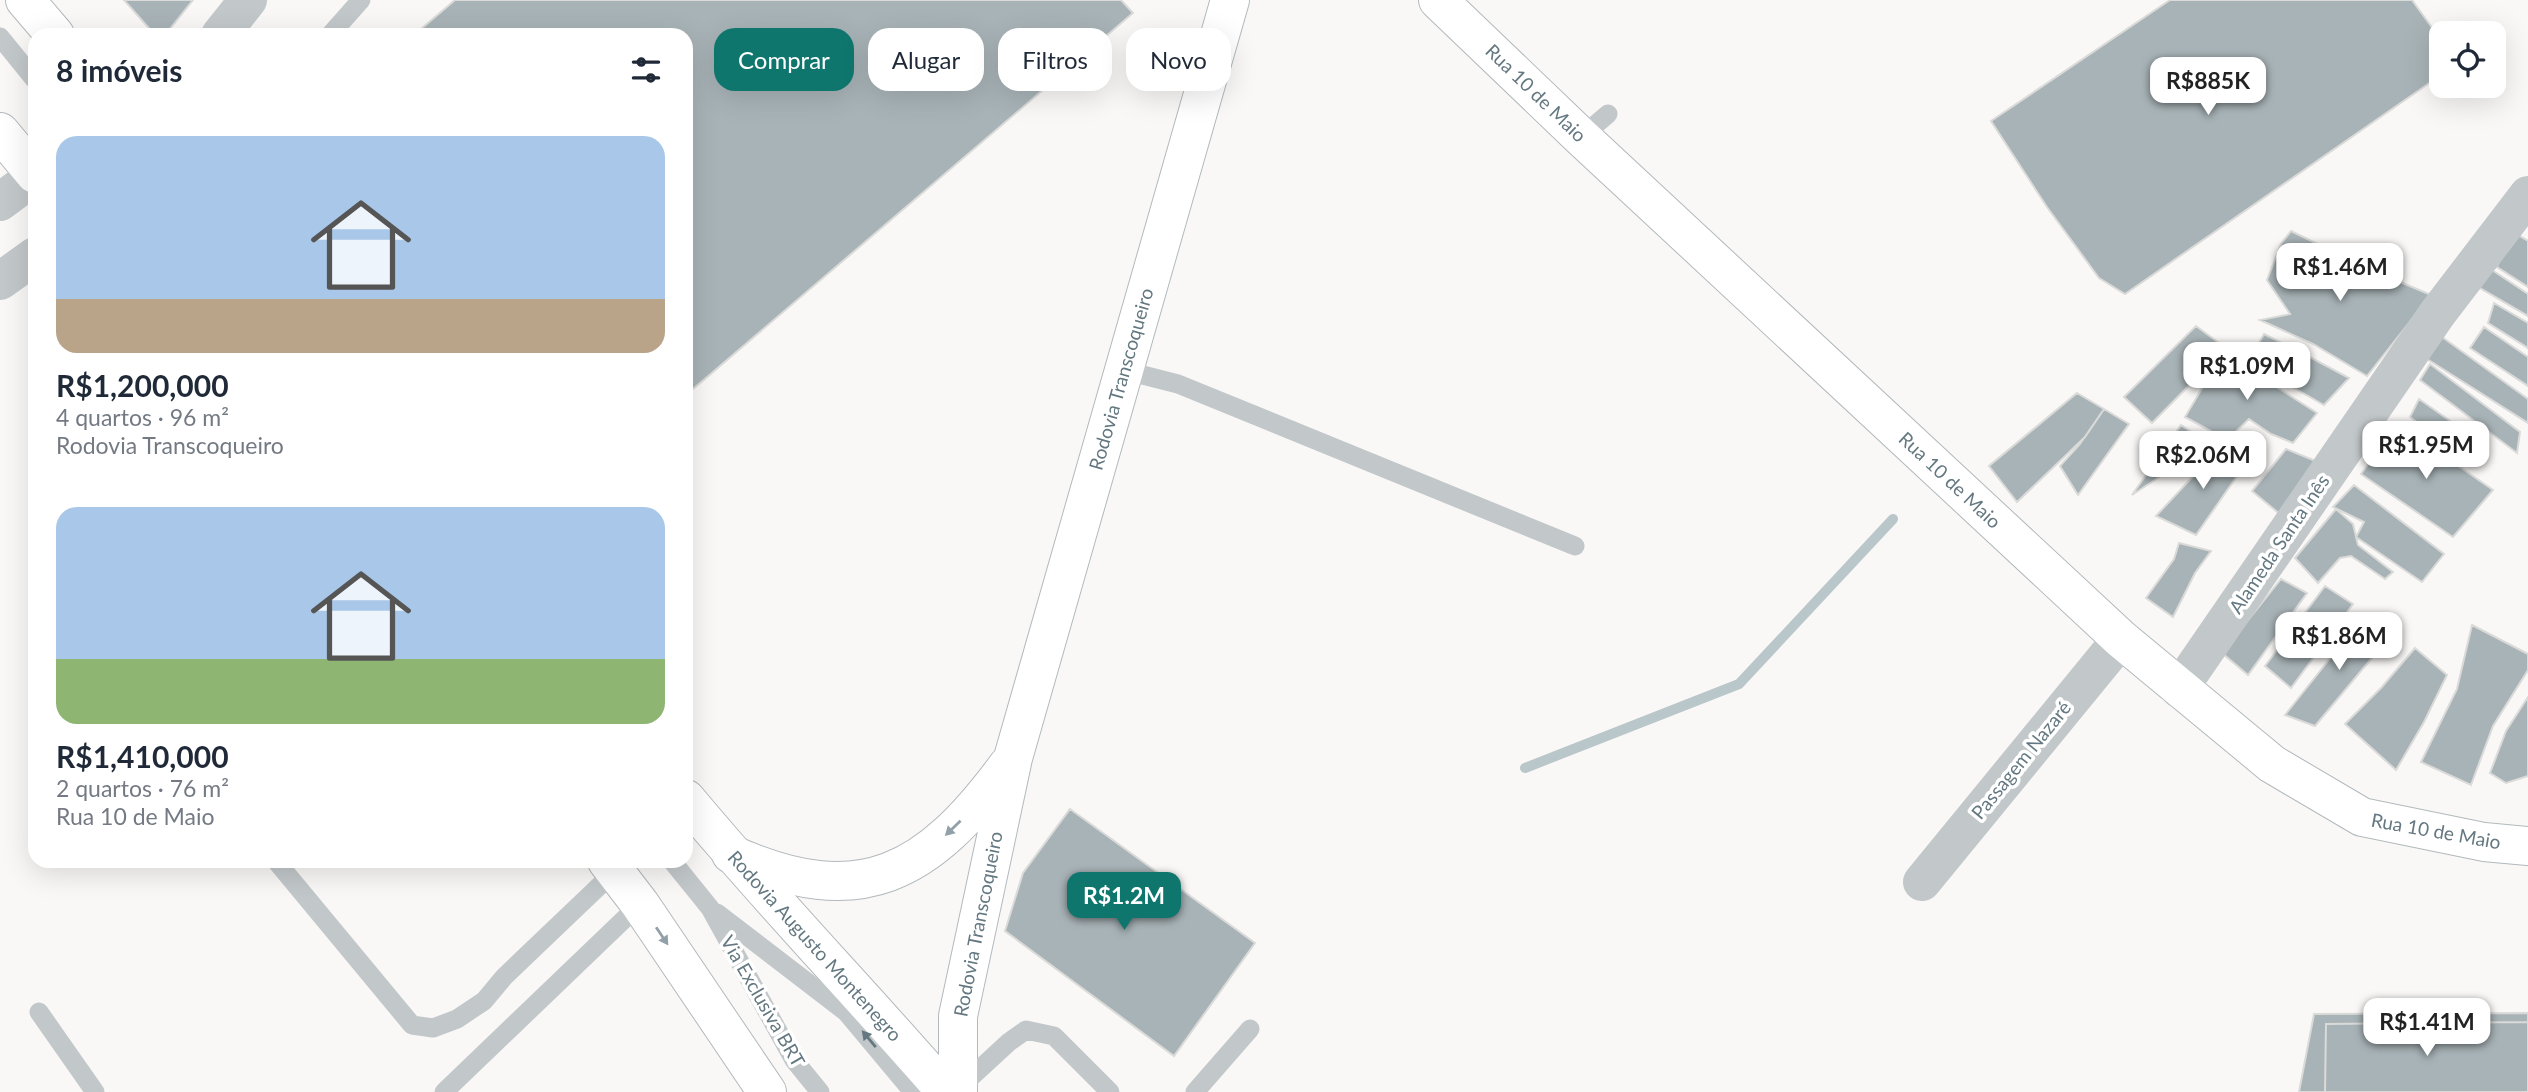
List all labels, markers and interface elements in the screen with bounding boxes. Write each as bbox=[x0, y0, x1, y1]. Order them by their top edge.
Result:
map controls bbox=[2429, 21, 2506, 98]
button: locate bbox=[2429, 21, 2506, 98]
chip: Comprar bbox=[714, 28, 854, 91]
chip: Alugar bbox=[868, 28, 984, 91]
chip: Filtros bbox=[998, 28, 1112, 91]
chip: Novo bbox=[1126, 28, 1231, 91]
street label: Rua 10 de Maio bbox=[1481, 39, 1591, 146]
icon: filters bbox=[627, 51, 665, 89]
text: 8 imóveis bbox=[56, 52, 182, 88]
pin: R$885K bbox=[2151, 58, 2265, 117]
text: R$885K bbox=[2166, 66, 2250, 94]
icon: home bbox=[298, 182, 424, 308]
pin: R$1.46M bbox=[2275, 244, 2405, 303]
text: R$1.46M bbox=[2292, 252, 2388, 280]
street label: Rodovia Transcoqueiro bbox=[1084, 285, 1158, 473]
pin: R$1.09M bbox=[2182, 342, 2312, 402]
text: R$1.09M bbox=[2199, 351, 2295, 379]
text: R$1,200,000 bbox=[56, 367, 229, 403]
text: 4 quartos · 96 m² bbox=[56, 403, 229, 431]
pin: R$1.95M bbox=[2361, 421, 2491, 481]
street label: Rua 10 de Maio bbox=[1895, 427, 2006, 533]
text: R$1.95M bbox=[2378, 430, 2474, 458]
text: Rodovia Transcoqueiro bbox=[56, 431, 284, 459]
pin: R$2.06M bbox=[2138, 432, 2268, 491]
text: R$2.06M bbox=[2155, 440, 2251, 468]
street label: Alameda Santa Inês bbox=[2224, 470, 2334, 618]
icon: home bbox=[298, 553, 424, 679]
pin: R$1.86M bbox=[2274, 612, 2404, 672]
text: R$1.86M bbox=[2291, 621, 2387, 649]
street label: Passagem Nazaré bbox=[1966, 696, 2075, 823]
text: R$1,410,000 bbox=[56, 738, 229, 774]
text: 2 quartos · 76 m² bbox=[56, 774, 229, 802]
text: Rua 10 de Maio bbox=[56, 802, 215, 830]
street label: Rua 10 de Maio bbox=[2370, 808, 2503, 853]
one-way arrow bbox=[945, 819, 962, 835]
street label: Rodovia Transcoqueiro bbox=[948, 829, 1007, 1019]
street label: Rodovia Augusto Montenegro bbox=[724, 846, 907, 1046]
pin: R$1.2M bbox=[1067, 872, 1181, 932]
text: R$1.2M bbox=[1083, 881, 1165, 909]
one-way arrow bbox=[655, 926, 668, 946]
street label: Via Exclusiva BRT bbox=[717, 931, 810, 1070]
pin: R$1.41M bbox=[2362, 998, 2492, 1058]
text: R$1.41M bbox=[2379, 1007, 2475, 1035]
one-way arrow bbox=[862, 1031, 877, 1048]

